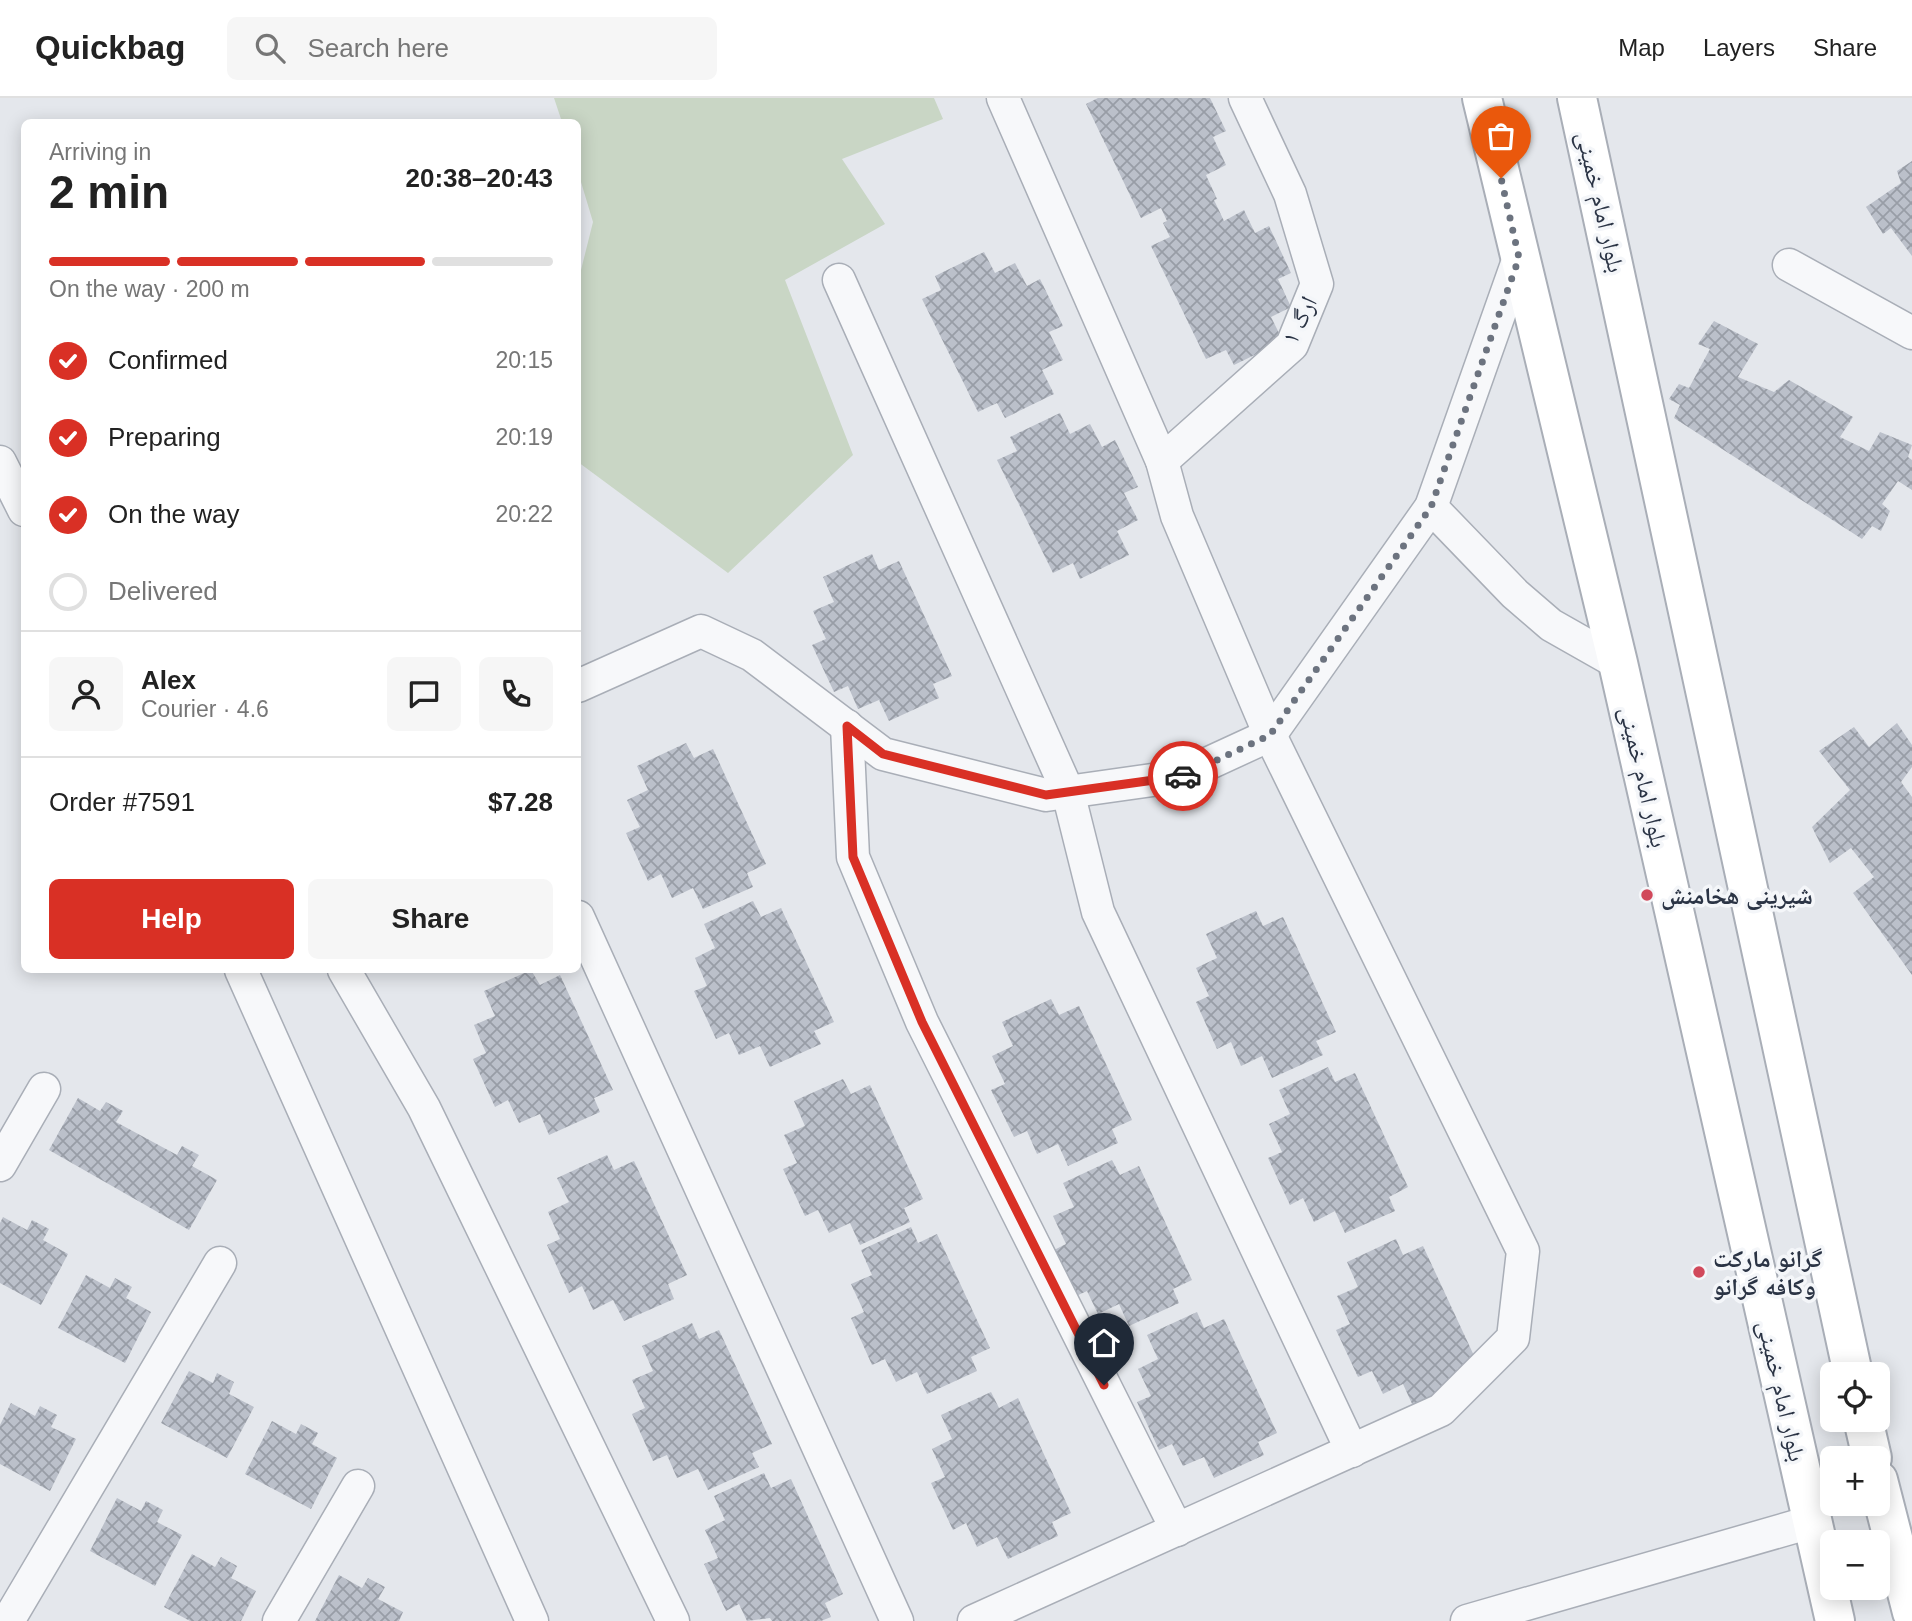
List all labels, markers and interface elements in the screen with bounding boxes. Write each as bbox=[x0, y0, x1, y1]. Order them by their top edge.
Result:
search box bbox=[227, 17, 717, 80]
text: Quickbag bbox=[35, 29, 185, 66]
icon: search bbox=[251, 29, 289, 67]
text: Search here bbox=[307, 33, 449, 63]
text: Map bbox=[1618, 34, 1665, 61]
text: Layers bbox=[1703, 34, 1775, 61]
text: Share bbox=[1813, 34, 1877, 61]
pin bbox=[1471, 106, 1531, 178]
icon: bag bbox=[1482, 117, 1520, 155]
street label: بلوار امام خمینی bbox=[1569, 129, 1630, 276]
text: Arriving in bbox=[49, 139, 151, 165]
text: 20:38–20:43 bbox=[406, 163, 553, 193]
text: 2 min bbox=[49, 166, 169, 218]
text: On the way · 200 m bbox=[49, 276, 250, 302]
street label: ارگ ۱ bbox=[1276, 292, 1322, 348]
icon: check bbox=[49, 342, 87, 380]
text: Confirmed bbox=[108, 345, 228, 375]
text: 20:15 bbox=[495, 347, 553, 373]
icon: check bbox=[49, 419, 87, 457]
text: Preparing bbox=[108, 422, 221, 452]
text: 20:19 bbox=[495, 424, 553, 450]
icon: check bbox=[49, 496, 87, 534]
text: On the way bbox=[108, 499, 240, 529]
text: 20:22 bbox=[495, 501, 553, 527]
text: Delivered bbox=[108, 576, 218, 606]
button: person bbox=[49, 657, 123, 731]
button: chat bbox=[387, 657, 461, 731]
button: phone bbox=[479, 657, 553, 731]
text: Alex bbox=[141, 665, 196, 695]
text: Courier · 4.6 bbox=[141, 696, 269, 722]
street label: بلوار امام خمینی bbox=[1612, 704, 1673, 851]
courier bbox=[1148, 741, 1218, 811]
icon: car bbox=[1164, 757, 1202, 795]
text: Order #7591 bbox=[49, 787, 195, 817]
text: $7.28 bbox=[488, 787, 553, 817]
button: Help bbox=[49, 879, 294, 959]
button: Share bbox=[308, 879, 553, 959]
place label: شیرینی هخامنش bbox=[1661, 882, 1813, 910]
marker: شیرینی هخامنش bbox=[1639, 887, 1655, 903]
place label: گرانو مارکت وکافه گرانو bbox=[1713, 1245, 1823, 1300]
marker: گرانو مارکت وکافه گرانو bbox=[1691, 1264, 1707, 1280]
pin bbox=[1074, 1313, 1134, 1385]
street label: بلوار امام خمینی bbox=[1750, 1318, 1811, 1465]
icon: home bbox=[1085, 1324, 1123, 1362]
map controls bbox=[1820, 1362, 1890, 1600]
button: locate bbox=[1820, 1362, 1890, 1432]
button: + bbox=[1820, 1446, 1890, 1516]
button: − bbox=[1820, 1530, 1890, 1600]

